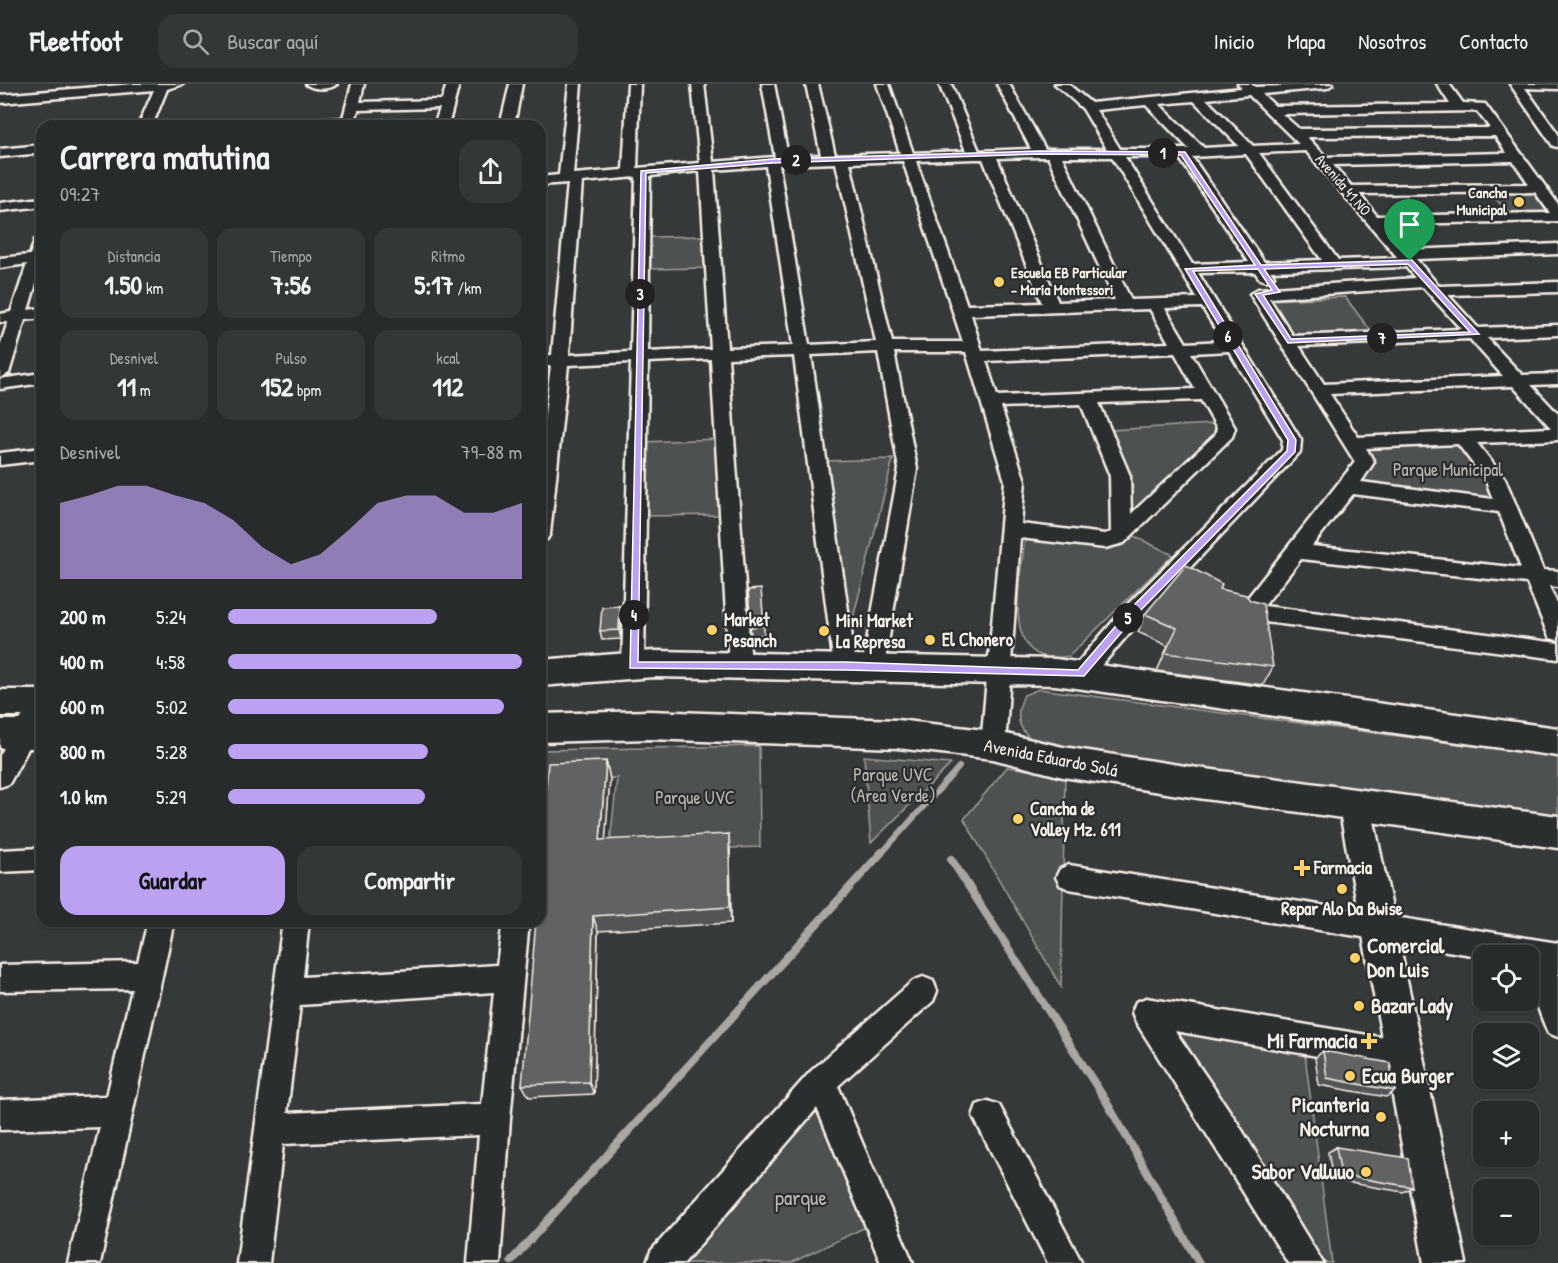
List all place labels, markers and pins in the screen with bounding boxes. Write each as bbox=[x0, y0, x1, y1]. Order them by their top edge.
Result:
pin: 1 bbox=[1148, 138, 1178, 168]
pin: 2 bbox=[781, 145, 811, 175]
place label: Cancha Municipal bbox=[1456, 182, 1508, 221]
marker: Cancha Municipal bbox=[1512, 195, 1526, 209]
pin bbox=[1384, 199, 1435, 261]
place label: Escuela EB Particular - María Montessori bbox=[1011, 262, 1127, 300]
marker: Escuela EB Particular - María Montessori bbox=[992, 275, 1006, 289]
pin: 3 bbox=[625, 279, 655, 309]
pin: 6 bbox=[1213, 321, 1243, 351]
pin: 7 bbox=[1367, 323, 1397, 353]
pin: 4 bbox=[619, 600, 649, 630]
pin: 5 bbox=[1113, 603, 1143, 633]
place label: Market Pesanch bbox=[724, 607, 777, 653]
place label: Mini Market La Represa bbox=[836, 608, 913, 655]
marker: Market Pesanch bbox=[705, 623, 719, 637]
marker: Mini Market La Represa bbox=[817, 624, 831, 638]
place label: El Chonero bbox=[942, 627, 1014, 652]
marker: El Chonero bbox=[923, 633, 937, 647]
place label: Cancha de Volley Mz. 611 bbox=[1030, 796, 1121, 843]
marker: Cancha de Volley Mz. 611 bbox=[1011, 812, 1025, 826]
place label: Farmacia bbox=[1313, 855, 1373, 880]
marker: Farmacia bbox=[1295, 861, 1309, 875]
marker: Repar Alo Da Bwise bbox=[1335, 882, 1349, 896]
place label: Repar Alo Da Bwise bbox=[1281, 896, 1404, 922]
place label: Comercial Don Luis bbox=[1367, 931, 1445, 984]
marker: Comercial Don Luis bbox=[1348, 951, 1362, 965]
place label: Bazar Lady bbox=[1371, 991, 1453, 1021]
marker: Bazar Lady bbox=[1352, 999, 1366, 1013]
place label: Mi Farmacia bbox=[1267, 1026, 1358, 1055]
marker: Mi Farmacia bbox=[1362, 1034, 1376, 1048]
place label: Ecua Burger bbox=[1362, 1061, 1455, 1091]
marker: Ecua Burger bbox=[1343, 1069, 1357, 1083]
place label: Picanteria Nocturna bbox=[1292, 1090, 1370, 1143]
marker: Picanteria Nocturna bbox=[1374, 1110, 1388, 1124]
place label: Sabor Valluuo bbox=[1252, 1157, 1355, 1186]
marker: Sabor Valluuo bbox=[1359, 1165, 1373, 1179]

